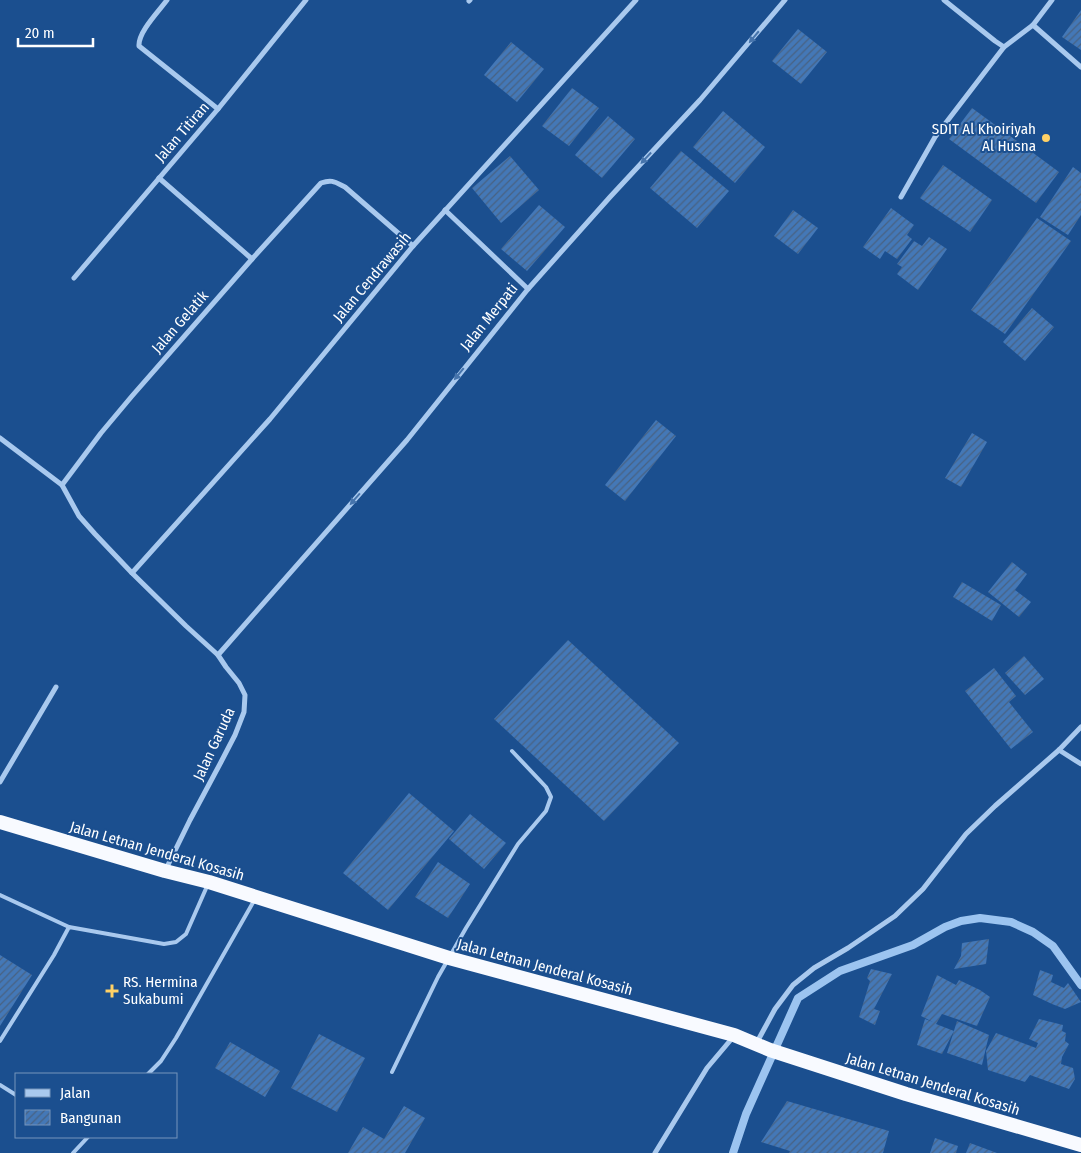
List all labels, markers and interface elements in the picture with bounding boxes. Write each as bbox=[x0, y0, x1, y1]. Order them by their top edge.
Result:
scale bar bbox=[18, 15, 92, 47]
text: 20 m bbox=[25, 24, 55, 42]
one-way arrow bbox=[748, 30, 759, 43]
street label: Jalan Titiran bbox=[151, 98, 213, 166]
place label: SDIT Al Khoiriyah Al Husna bbox=[932, 120, 1036, 155]
marker: SDIT Al Khoiriyah Al Husna bbox=[1040, 132, 1052, 144]
one-way arrow bbox=[640, 152, 652, 164]
street label: Jalan Cendrawasih bbox=[329, 228, 415, 326]
street label: Jalan Merpati bbox=[456, 280, 522, 354]
street label: Jalan Gelatik bbox=[148, 287, 212, 357]
one-way arrow bbox=[454, 367, 465, 380]
one-way arrow bbox=[350, 492, 361, 505]
street label: Jalan Garuda bbox=[189, 705, 239, 783]
street label: Jalan Letnan Jenderal Kosasih bbox=[68, 817, 246, 885]
street label: Jalan Letnan Jenderal Kosasih bbox=[455, 935, 635, 999]
place label: RS. Hermina Sukabumi bbox=[123, 973, 198, 1008]
marker: RS. Hermina Sukabumi bbox=[105, 984, 119, 998]
street label: Jalan Letnan Jenderal Kosasih bbox=[844, 1049, 1022, 1119]
legend bbox=[15, 1073, 178, 1138]
text: Jalan bbox=[60, 1084, 90, 1102]
text: Bangunan bbox=[60, 1109, 121, 1127]

